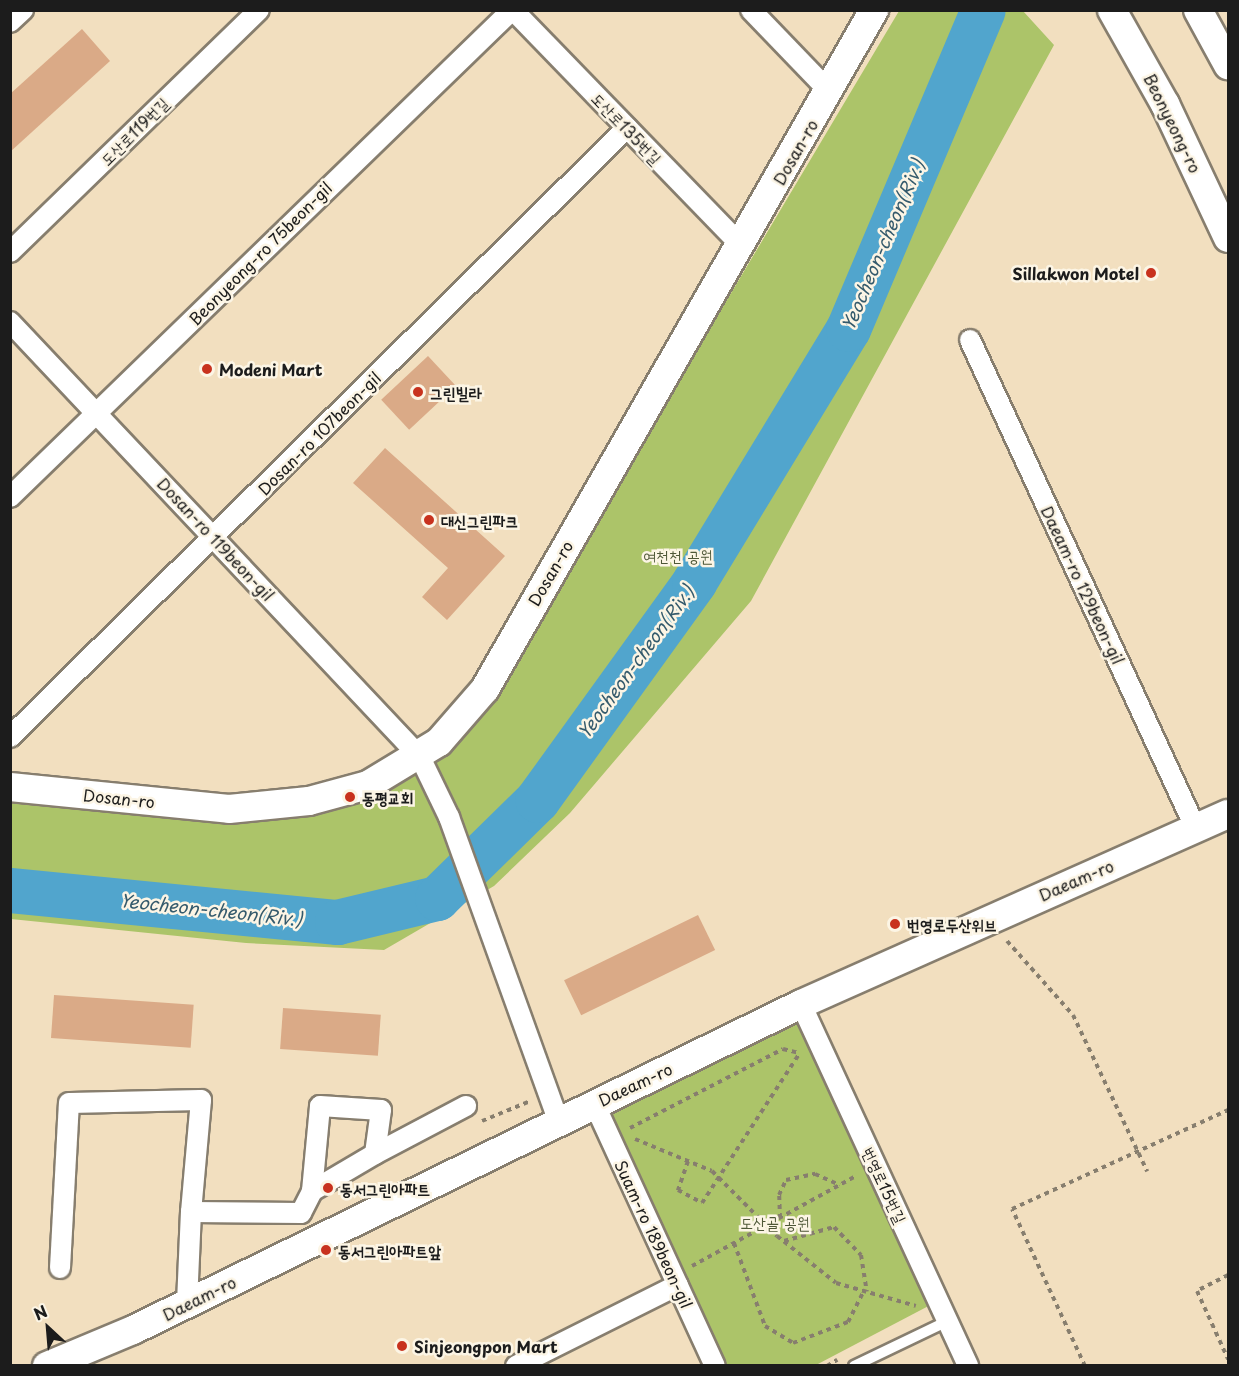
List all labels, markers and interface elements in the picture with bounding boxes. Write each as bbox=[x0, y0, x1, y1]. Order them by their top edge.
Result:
street label: Beonyeong-ro bbox=[1141, 70, 1205, 176]
street label: 도산로135번길 bbox=[588, 88, 666, 168]
street label: 도산로119번길 bbox=[96, 93, 172, 169]
street label: Dosan-ro bbox=[769, 116, 821, 188]
water label: Yeocheon-cheon(Riv.) bbox=[837, 157, 929, 333]
street label: Beonyeong-ro 75beon-gil bbox=[184, 177, 336, 329]
place label: Sillakwon Motel bbox=[1012, 263, 1139, 283]
marker: Sillakwon Motel bbox=[1144, 266, 1158, 280]
place label: Modeni Mart bbox=[219, 359, 323, 379]
marker: Modeni Mart bbox=[200, 362, 214, 376]
street label: Dosan-ro 107beon-gil bbox=[253, 367, 385, 499]
place label: 그린빌라 bbox=[430, 382, 482, 402]
marker: 그린빌라 bbox=[411, 385, 425, 399]
street label: Dosan-ro 119beon-gil bbox=[154, 473, 278, 605]
street label: Daeam-ro 129beon-gil bbox=[1038, 503, 1128, 667]
place label: 대신그린파크 bbox=[441, 510, 518, 530]
marker: 대신그린파크 bbox=[422, 513, 436, 527]
street label: Dosan-ro bbox=[524, 537, 576, 609]
park label: 여천천 공원 bbox=[643, 545, 713, 565]
water label: Yeocheon-cheon(Riv.) bbox=[573, 582, 699, 742]
street label: Dosan-ro bbox=[82, 785, 156, 811]
place label: 동평교회 bbox=[362, 787, 414, 807]
marker: 동평교회 bbox=[343, 790, 357, 804]
street label: Daeam-ro bbox=[1036, 856, 1116, 904]
water label: Yeocheon-cheon(Riv.) bbox=[119, 890, 303, 930]
place label: 번영로두산위브 bbox=[907, 914, 997, 934]
marker: 번영로두산위브 bbox=[888, 917, 902, 931]
street label: Daeam-ro bbox=[595, 1059, 675, 1109]
street label: 번영로15번길 bbox=[859, 1144, 911, 1226]
street label: Suam-ro 189beon-gil bbox=[611, 1157, 697, 1311]
place label: 동서그린아파트 bbox=[340, 1178, 430, 1198]
marker: 동서그린아파트 bbox=[321, 1181, 335, 1195]
park label: 도산골 공원 bbox=[740, 1212, 810, 1232]
place label: 동서그린아파트앞 bbox=[338, 1240, 441, 1260]
marker: 동서그린아파트앞 bbox=[319, 1243, 333, 1257]
street label: Daeam-ro bbox=[159, 1272, 239, 1324]
north arrow bbox=[18, 1298, 78, 1358]
text: N bbox=[29, 1298, 51, 1325]
place label: Sinjeongpon Mart bbox=[414, 1336, 558, 1356]
marker: Sinjeongpon Mart bbox=[395, 1339, 409, 1353]

